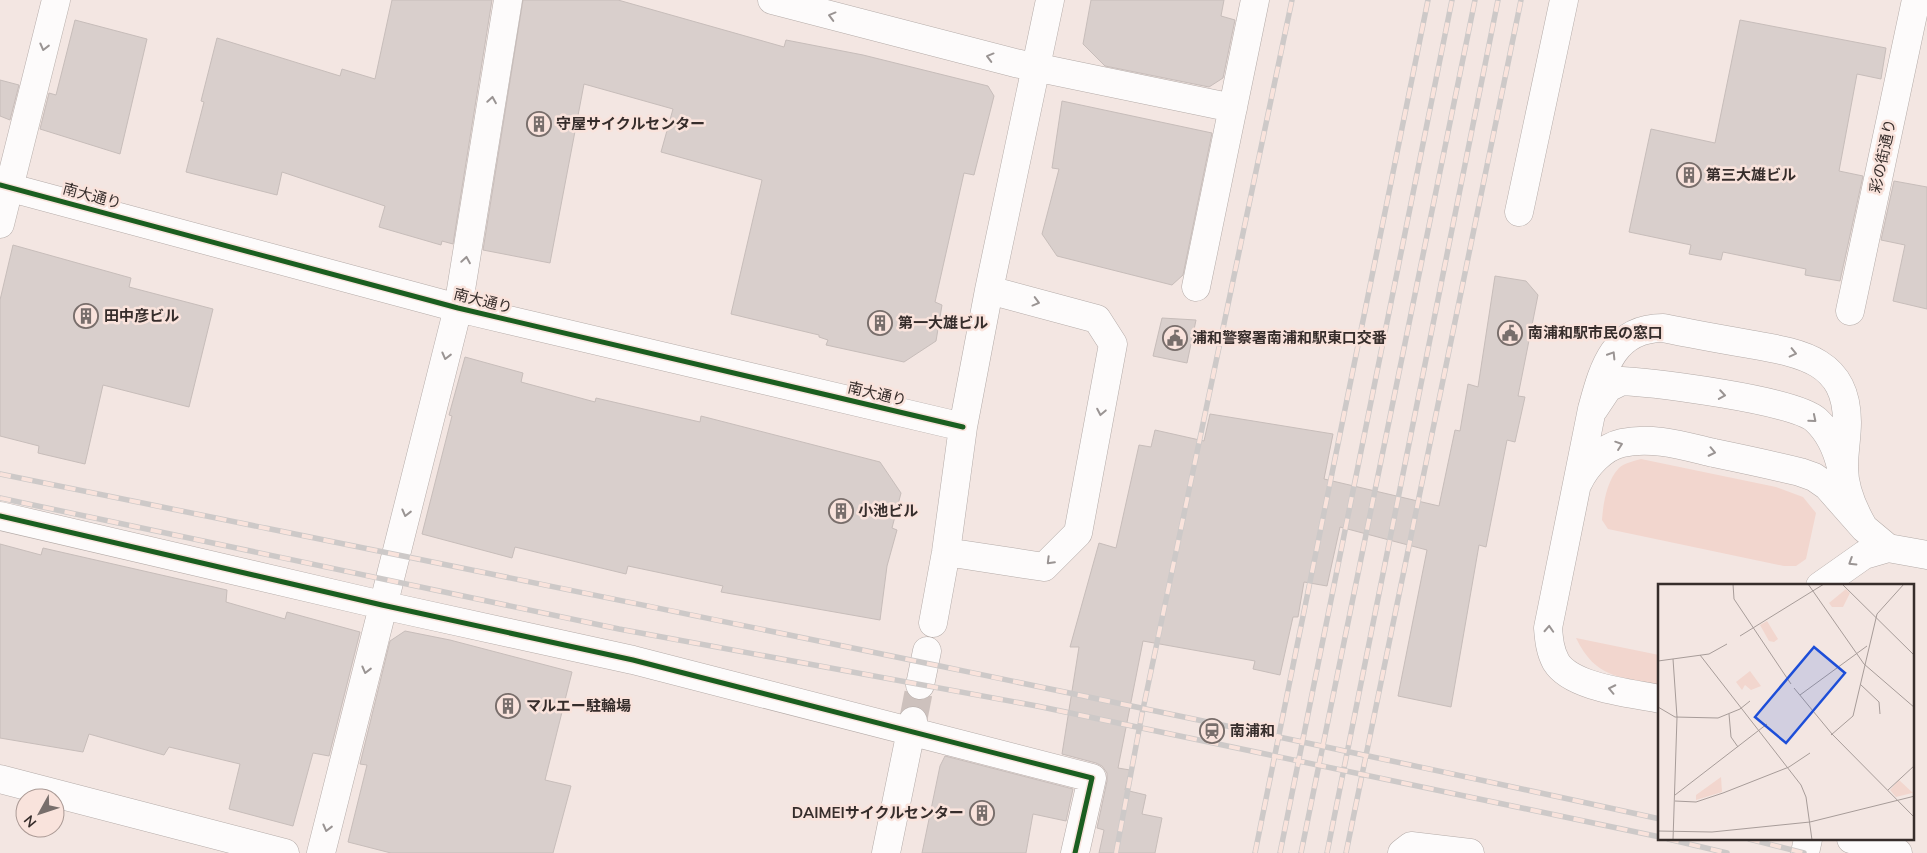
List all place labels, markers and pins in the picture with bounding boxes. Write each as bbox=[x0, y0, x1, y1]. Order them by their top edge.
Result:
building icon: 守屋サイクルセンター bbox=[526, 111, 552, 137]
place label: 守屋サイクルセンター bbox=[556, 114, 705, 133]
building icon: 第三大雄ビル bbox=[1676, 162, 1702, 188]
place label: 第三大雄ビル bbox=[1706, 165, 1796, 184]
building icon: 田中彦ビル bbox=[73, 303, 99, 329]
place label: 田中彦ビル bbox=[104, 306, 179, 325]
building icon: 第一大雄ビル bbox=[867, 310, 893, 336]
place label: 第一大雄ビル bbox=[898, 313, 988, 332]
public building icon: 南浦和駅市民の窓口 bbox=[1497, 320, 1523, 346]
place label: 南浦和駅市民の窓口 bbox=[1528, 323, 1663, 342]
public building icon: 浦和警察署南浦和駅東口交番 bbox=[1162, 325, 1188, 351]
place label: 浦和警察署南浦和駅東口交番 bbox=[1192, 328, 1387, 347]
building icon: 小池ビル bbox=[828, 498, 854, 524]
place label: 小池ビル bbox=[858, 501, 918, 520]
building icon: マルエー駐輪場 bbox=[495, 693, 521, 719]
place label: マルエー駐輪場 bbox=[526, 696, 631, 715]
station icon: 南浦和 bbox=[1199, 718, 1225, 744]
place label: 南浦和 bbox=[1230, 721, 1275, 740]
building icon: DAIMEIサイクルセンター bbox=[969, 800, 995, 826]
place label: DAIMEIサイクルセンター bbox=[792, 803, 964, 822]

